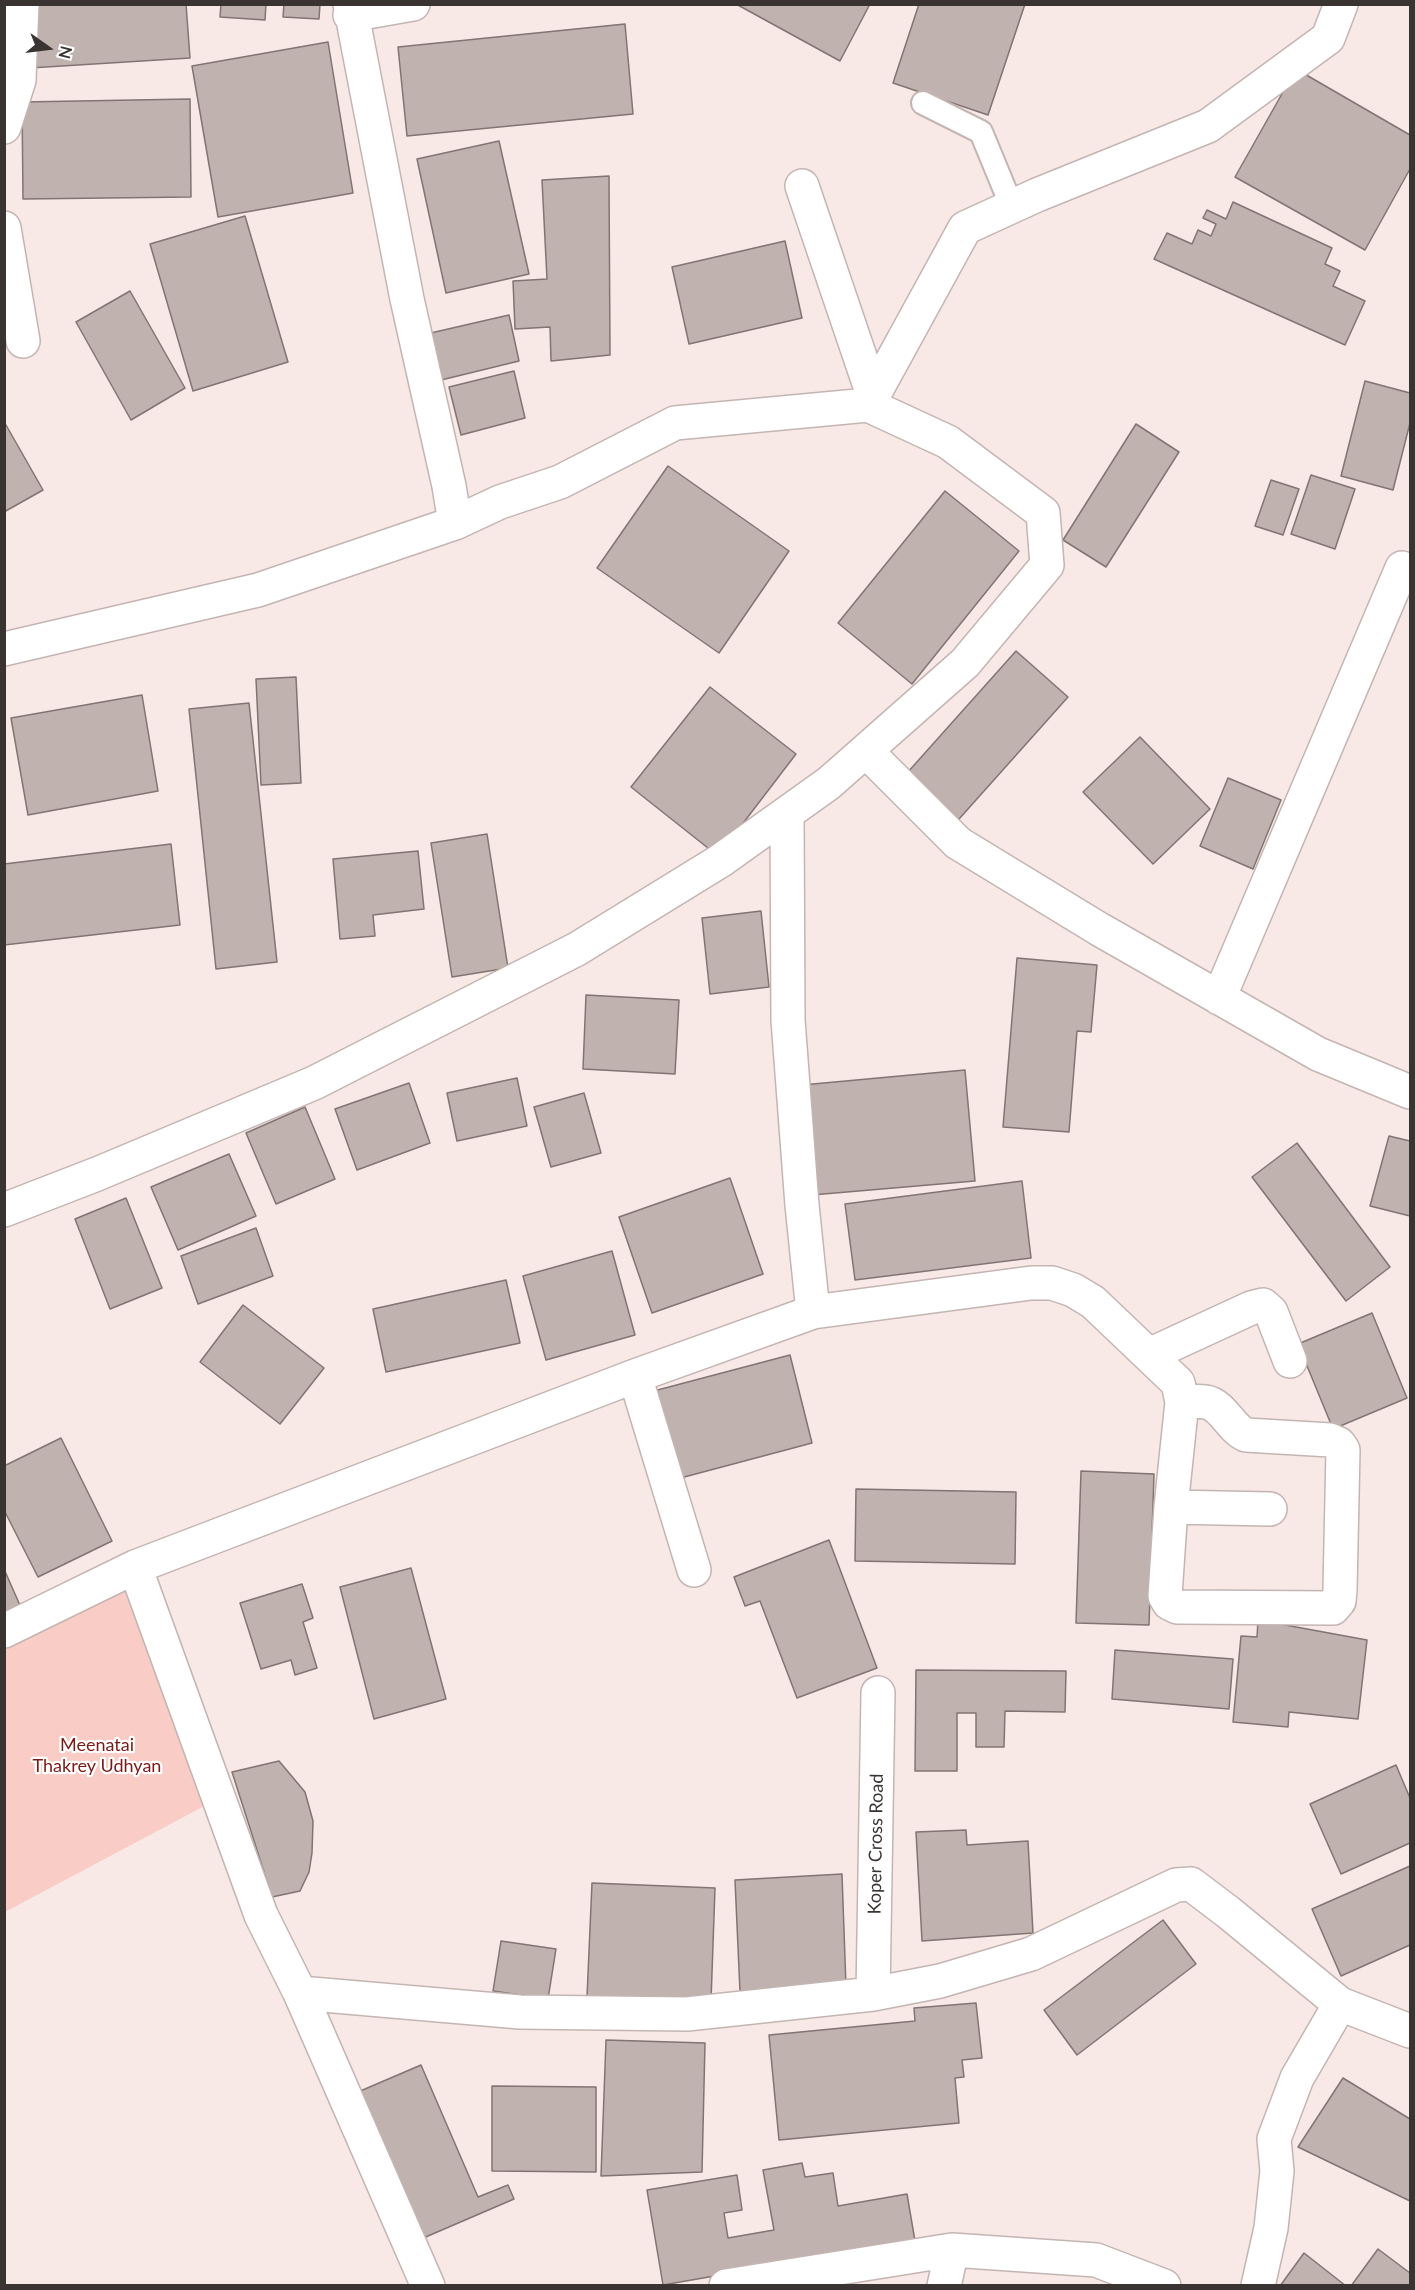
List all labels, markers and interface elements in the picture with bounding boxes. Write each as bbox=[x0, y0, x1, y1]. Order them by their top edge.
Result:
north arrow bbox=[18, 18, 78, 78]
text: N bbox=[55, 44, 77, 61]
park label: Meenatai Thakrey Udhyan bbox=[33, 1734, 161, 1776]
street label: Koper Cross Road bbox=[864, 1773, 888, 1915]

